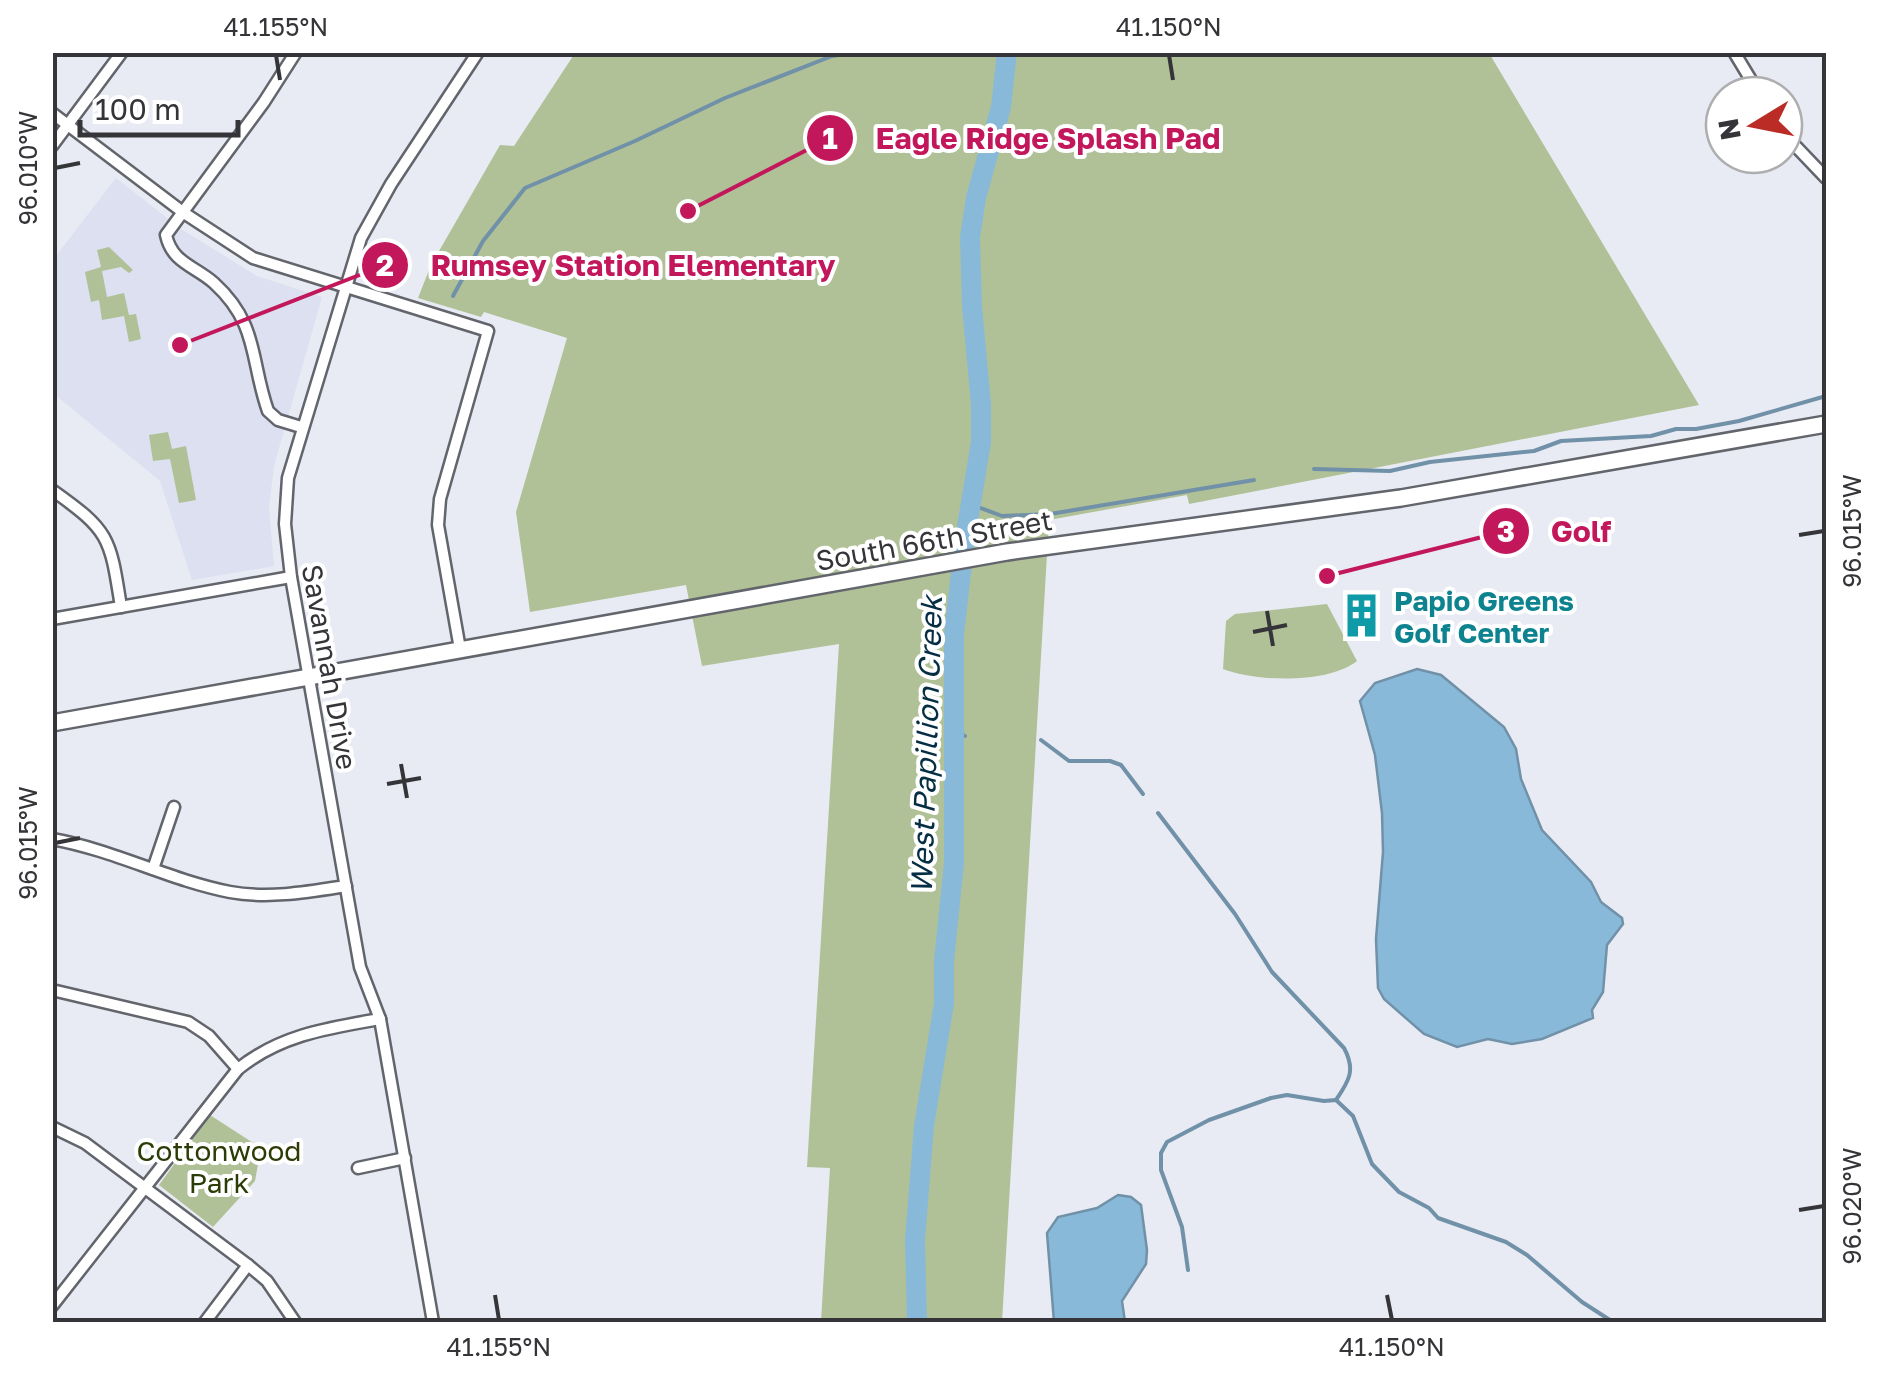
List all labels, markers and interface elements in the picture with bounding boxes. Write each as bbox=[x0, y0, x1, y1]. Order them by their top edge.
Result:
text: 41.155°N bbox=[224, 11, 328, 42]
text: 41.150°N bbox=[1116, 11, 1222, 42]
scale bar bbox=[80, 75, 238, 137]
north arrow bbox=[1704, 75, 1804, 175]
text: 100 m bbox=[95, 91, 181, 127]
callout: Eagle Ridge Splash Pad bbox=[805, 108, 1240, 168]
text: 96.010°W bbox=[12, 111, 43, 225]
text: N bbox=[1711, 116, 1747, 143]
text: 1 bbox=[822, 120, 838, 156]
text: Eagle Ridge Splash Pad bbox=[876, 120, 1220, 156]
callout: Rumsey Station Elementary bbox=[360, 235, 855, 295]
text: 2 bbox=[376, 247, 394, 283]
text: Rumsey Station Elementary bbox=[430, 247, 836, 283]
text: 96.015°W bbox=[1836, 474, 1867, 588]
callout: Golf bbox=[1481, 501, 1632, 561]
street label: South 66th Street bbox=[813, 503, 1055, 577]
text: 3 bbox=[1497, 513, 1515, 549]
text: Golf bbox=[1551, 513, 1611, 549]
street label: Savannah Drive bbox=[296, 562, 364, 772]
place label: Papio Greens Golf Center bbox=[1394, 584, 1574, 649]
water label: West Papillion Creek bbox=[903, 592, 949, 895]
building icon: Papio Greens Golf Center bbox=[1337, 592, 1385, 640]
text: 96.015°W bbox=[12, 786, 43, 900]
park label: Cottonwood Park bbox=[137, 1134, 301, 1199]
text: 96.020°W bbox=[1836, 1147, 1867, 1265]
text: 41.155°N bbox=[447, 1331, 551, 1362]
text: 41.150°N bbox=[1339, 1331, 1445, 1362]

